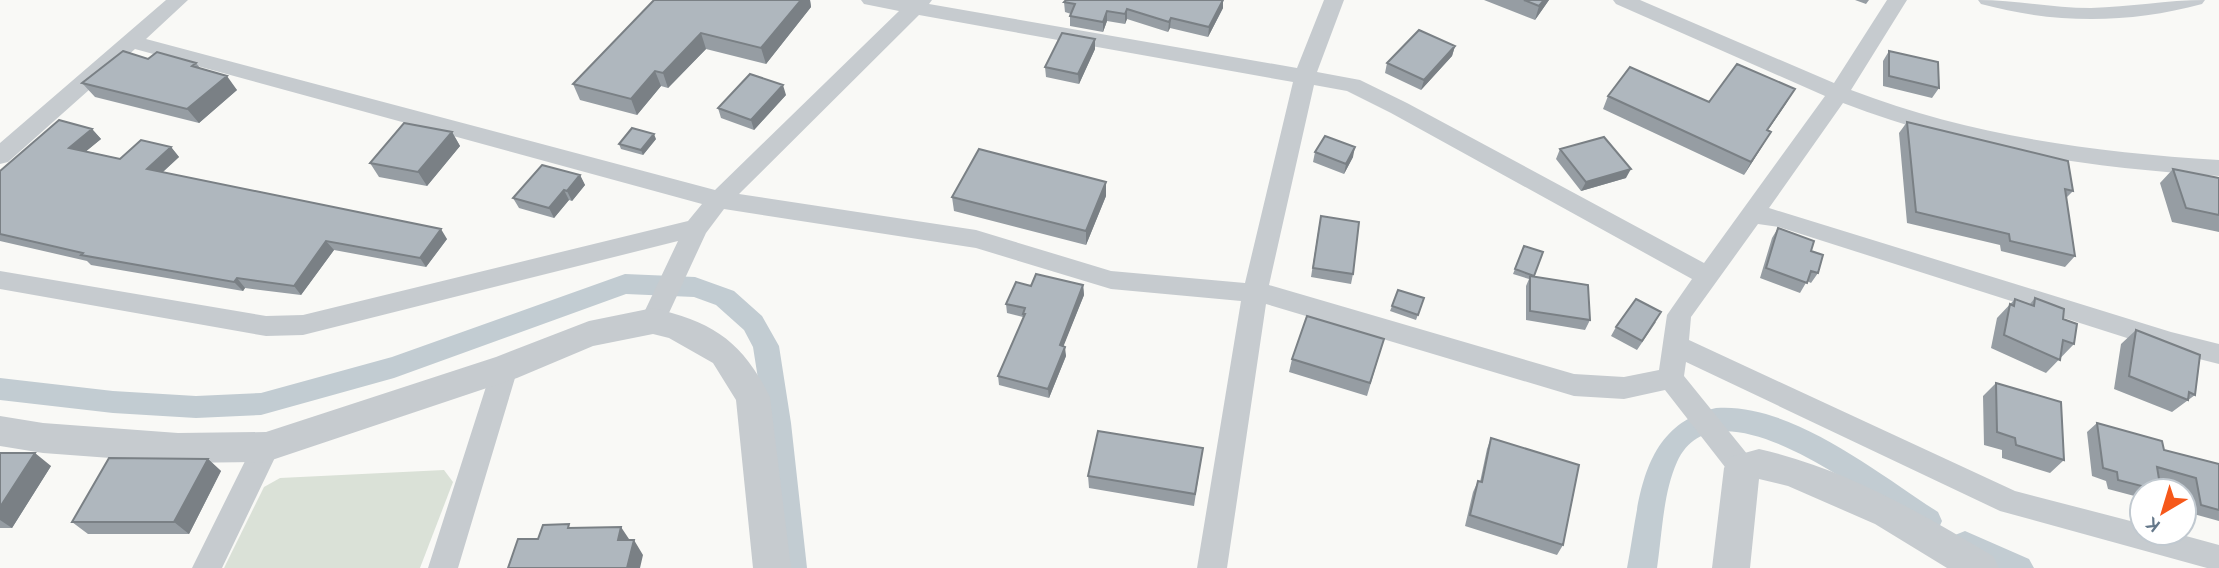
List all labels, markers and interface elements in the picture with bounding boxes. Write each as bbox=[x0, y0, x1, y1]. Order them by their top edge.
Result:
north arrow bbox=[2128, 477, 2198, 547]
text: K bbox=[2141, 512, 2165, 537]

